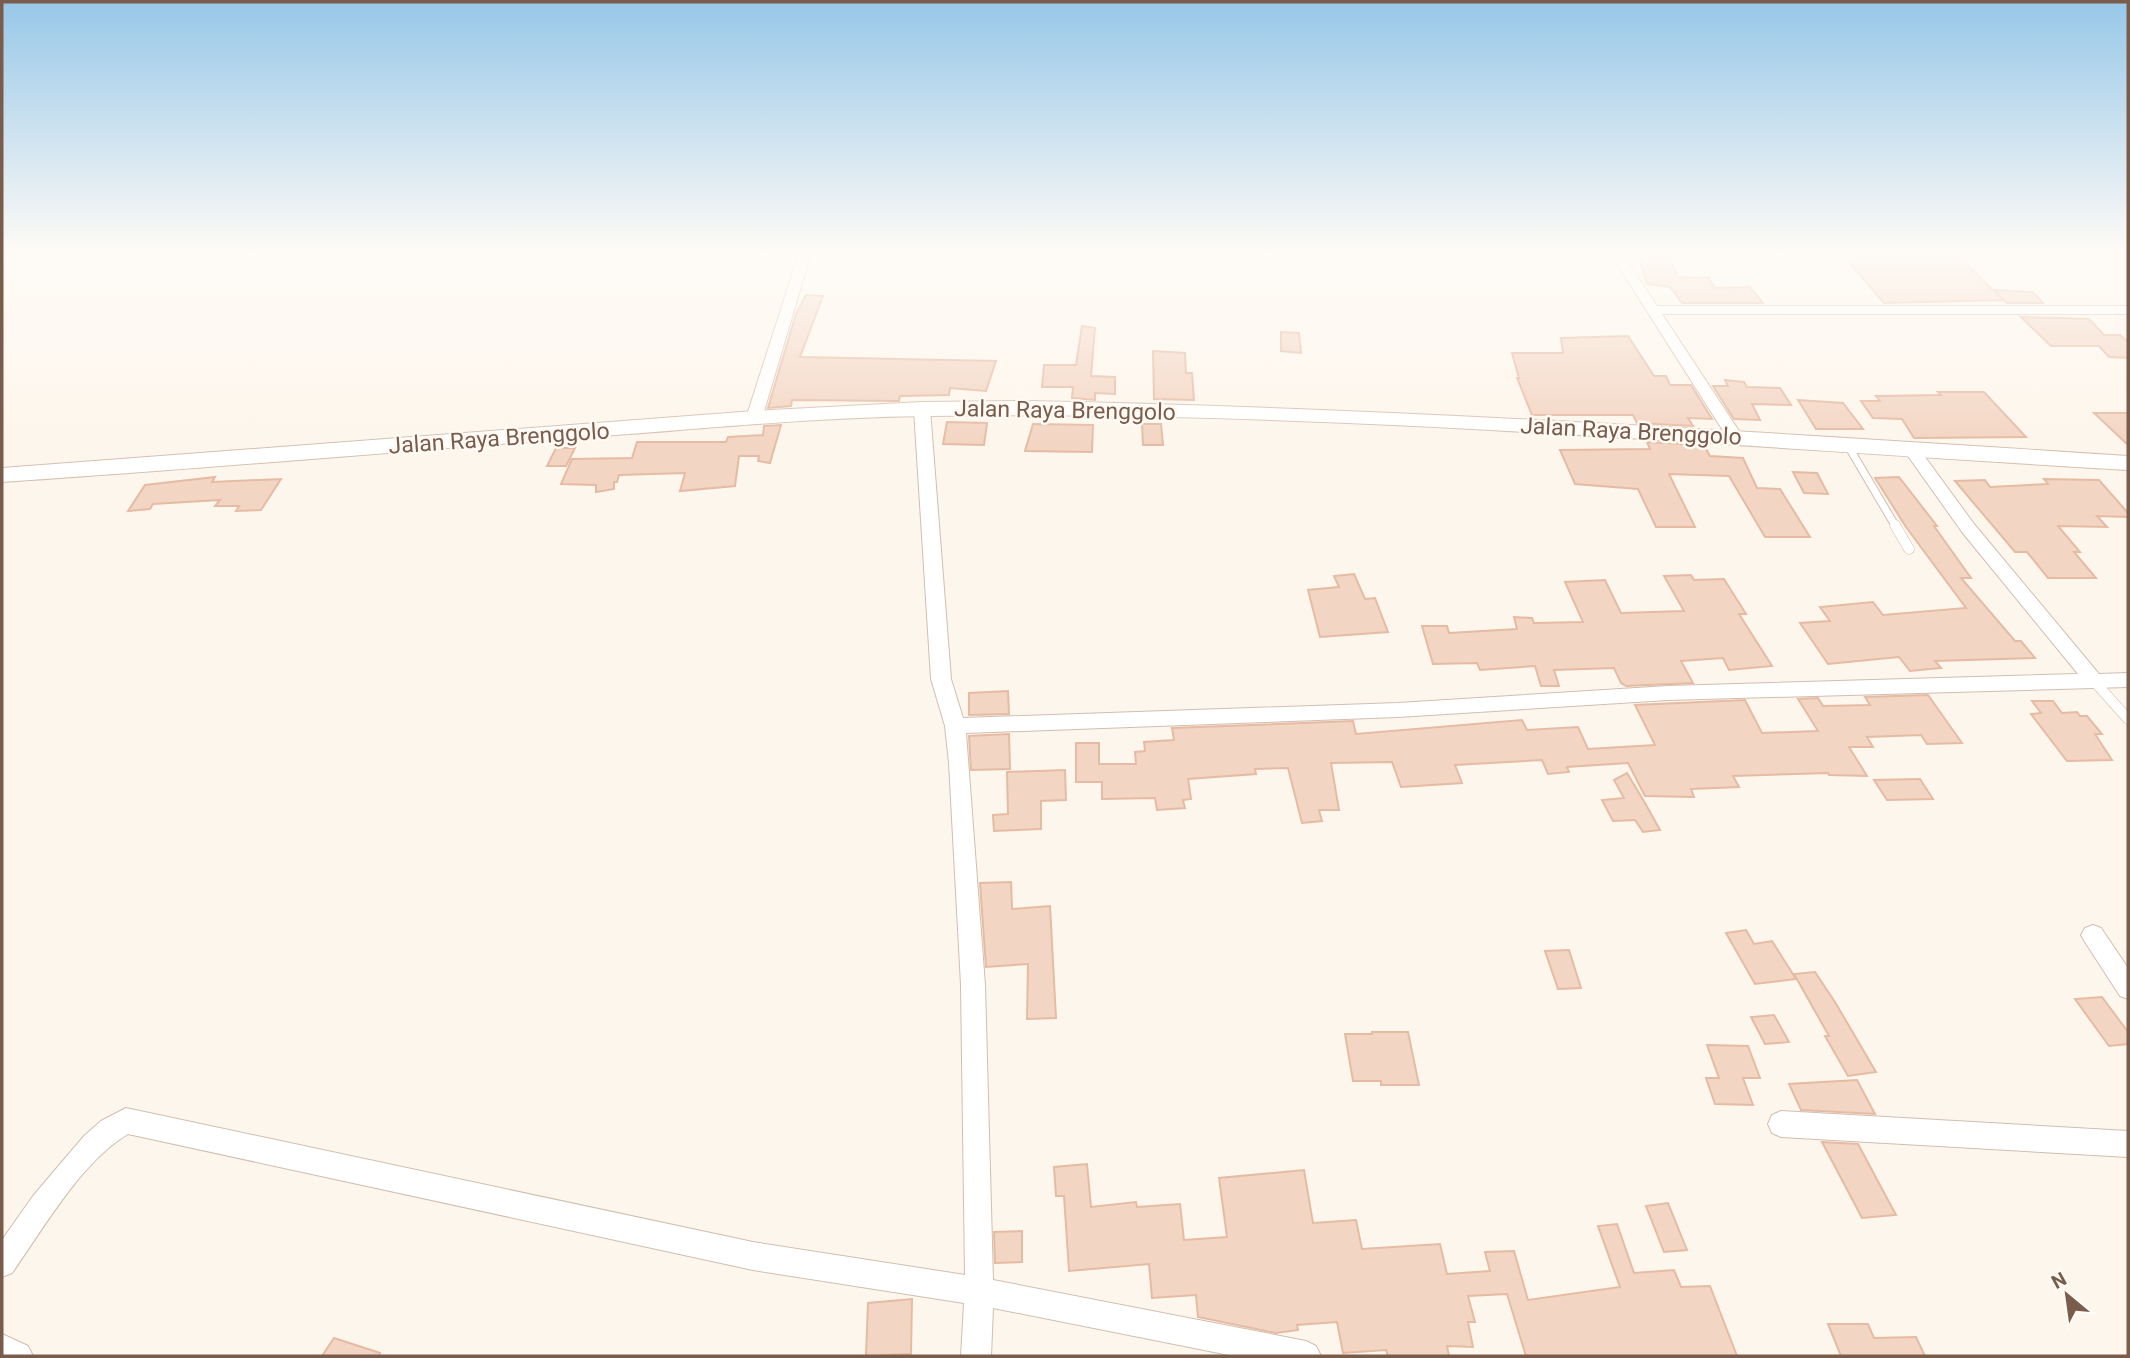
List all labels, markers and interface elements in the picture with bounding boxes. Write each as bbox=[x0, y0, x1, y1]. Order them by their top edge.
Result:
street label: Jalan Raya Brenggolo bbox=[954, 395, 1176, 426]
street label: Jalan Raya Brenggolo bbox=[1520, 412, 1742, 451]
street label: Jalan Raya Brenggolo bbox=[388, 417, 611, 460]
north arrow bbox=[2032, 1260, 2102, 1330]
text: N bbox=[2048, 1267, 2070, 1294]

